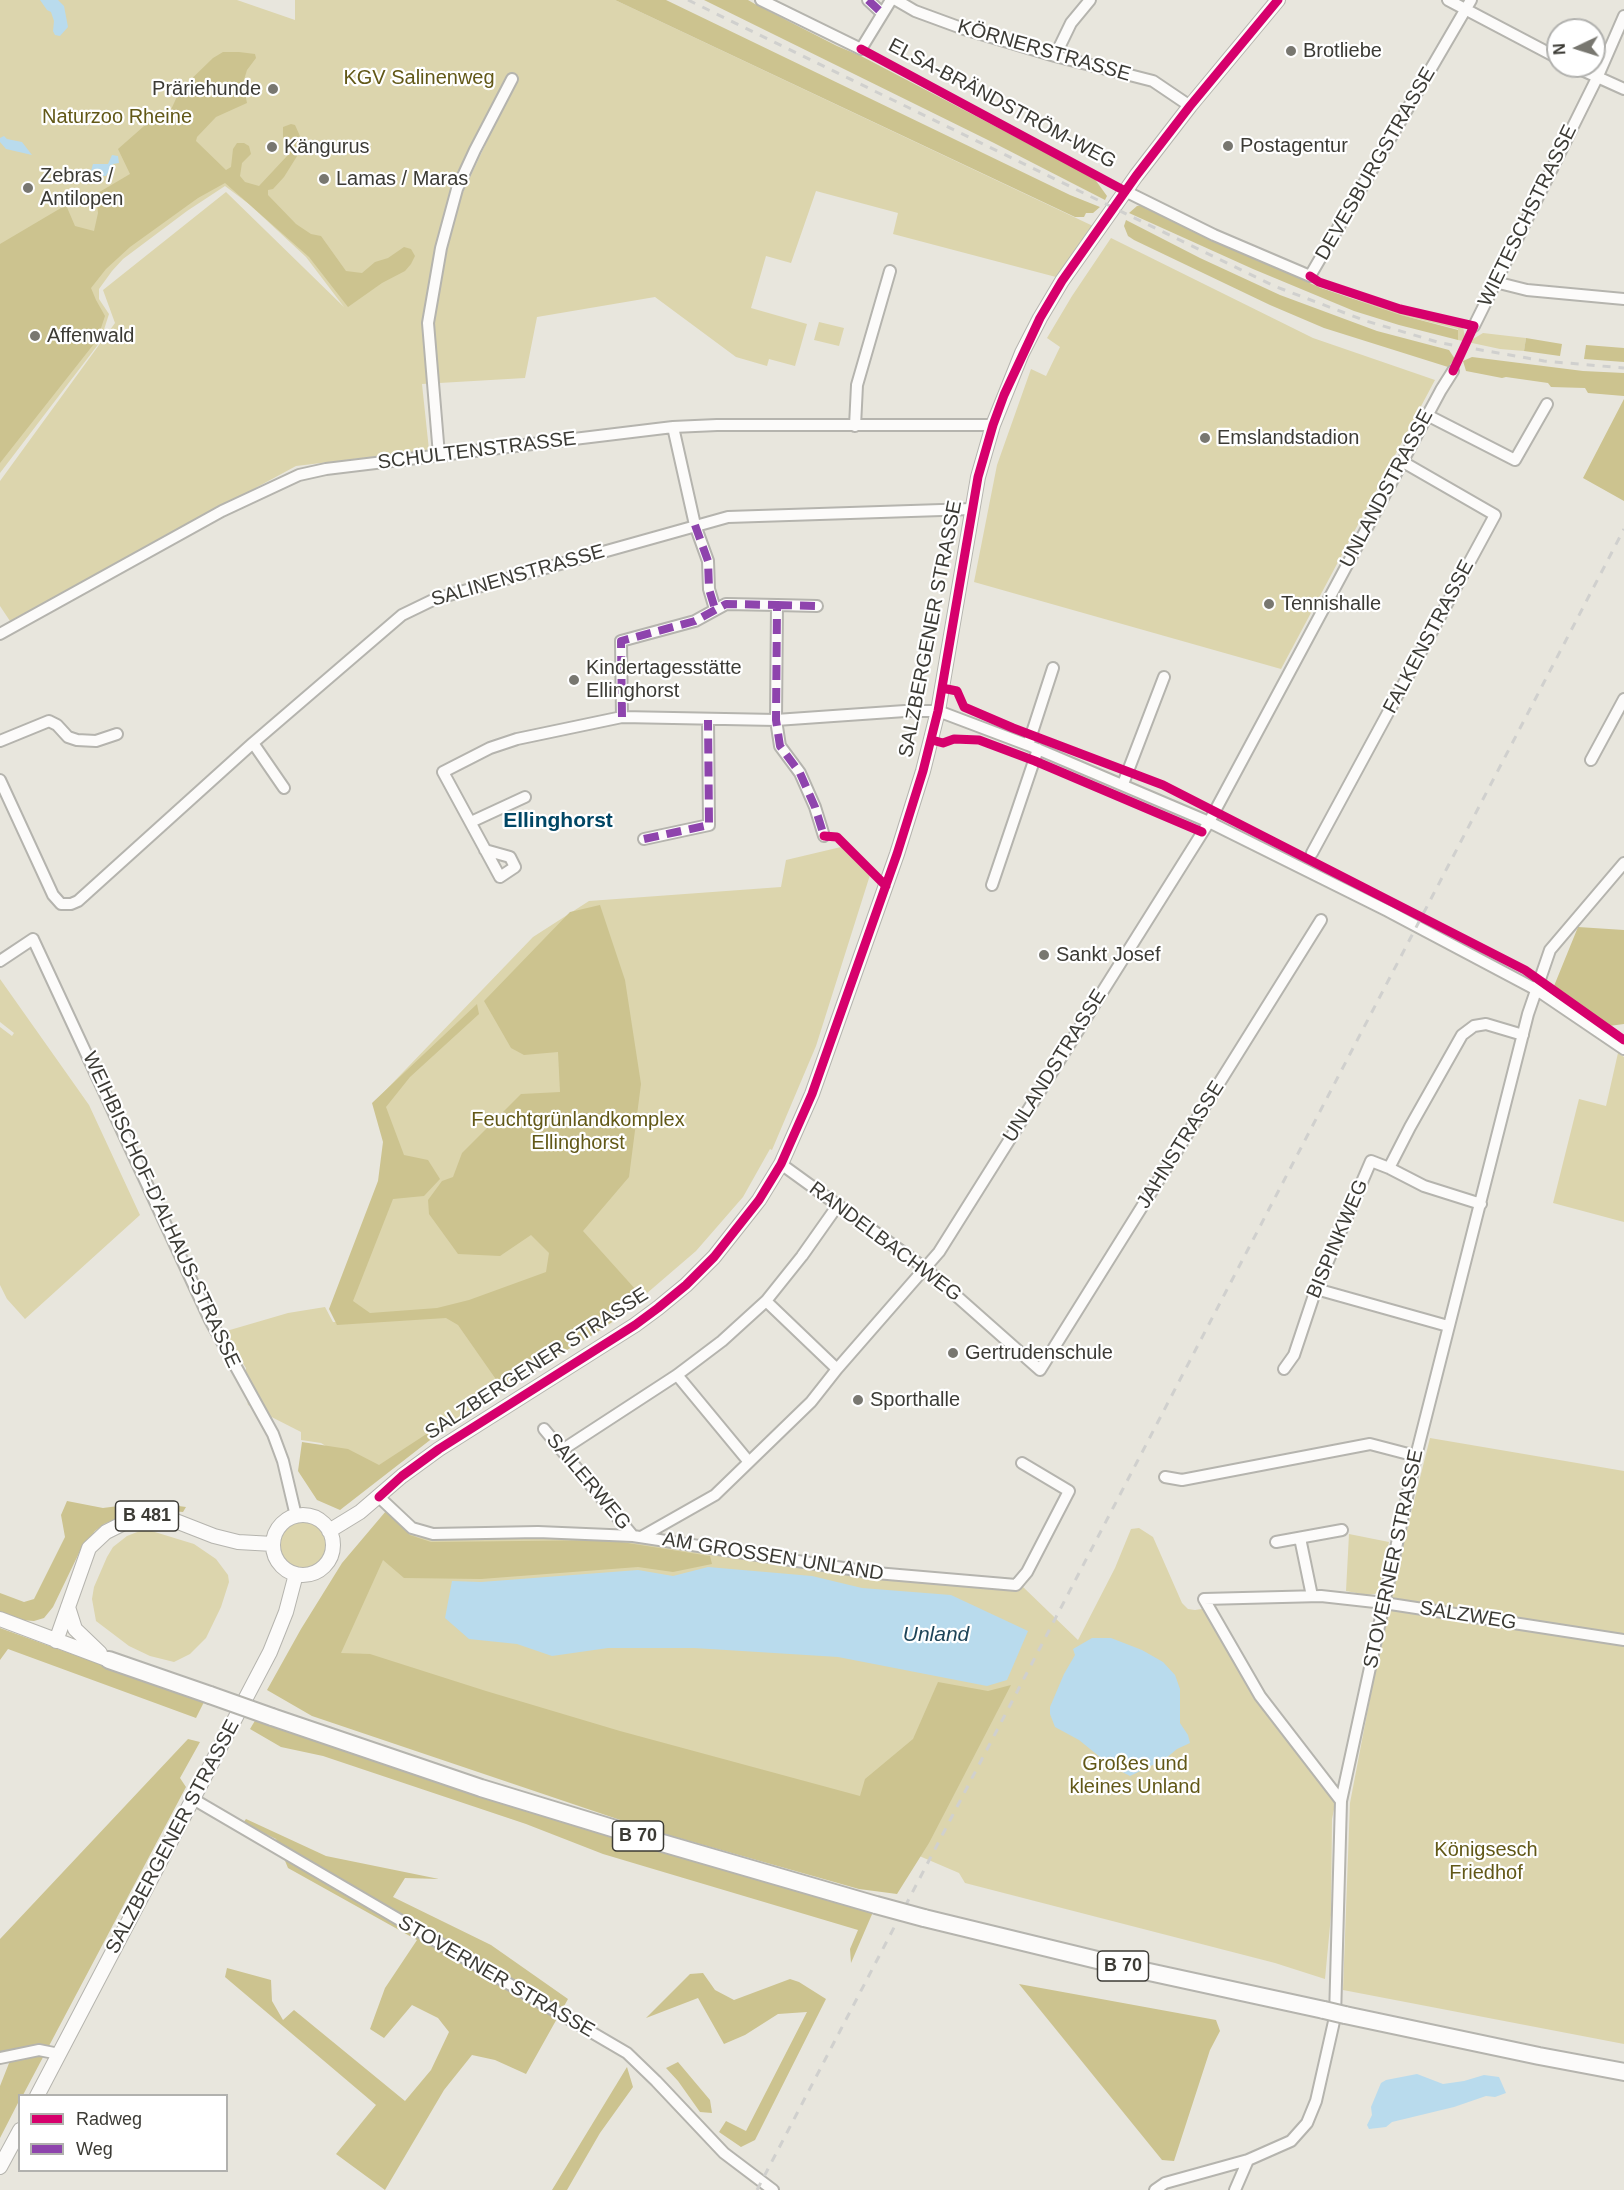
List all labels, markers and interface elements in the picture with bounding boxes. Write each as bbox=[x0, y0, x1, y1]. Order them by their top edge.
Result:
street label: KÖRNERSTRASSE bbox=[955, 15, 1133, 87]
north arrow bbox=[1546, 18, 1606, 78]
street label: ELSA-BRÄNDSTRÖM-WEG bbox=[884, 34, 1120, 174]
place label: Brotliebe bbox=[1303, 39, 1382, 63]
text: N bbox=[1551, 43, 1568, 56]
marker: Brotliebe bbox=[1284, 44, 1298, 58]
street label: DEVESBURGSTRASSE bbox=[1311, 63, 1441, 265]
park label: KGV Salinenweg bbox=[343, 66, 495, 90]
place label: Präriehunde bbox=[152, 77, 261, 101]
marker: Präriehunde bbox=[266, 82, 280, 96]
park label: Naturzoo Rheine bbox=[42, 105, 192, 129]
street label: WIETESCHSTRASSE bbox=[1474, 121, 1582, 311]
place label: Postagentur bbox=[1240, 134, 1348, 158]
place label: Kängurus bbox=[284, 135, 370, 159]
marker: Postagentur bbox=[1221, 139, 1235, 153]
marker: Kängurus bbox=[265, 140, 279, 154]
place label: Zebras / Antilopen bbox=[40, 164, 123, 211]
place label: Lamas / Maras bbox=[336, 167, 468, 191]
marker: Lamas / Maras bbox=[317, 172, 331, 186]
marker: Zebras / Antilopen bbox=[21, 181, 35, 195]
place label: Affenwald bbox=[47, 324, 134, 348]
marker: Affenwald bbox=[28, 329, 42, 343]
street label: UNLANDSTRASSE bbox=[1335, 406, 1439, 572]
place label: Emslandstadion bbox=[1217, 426, 1359, 450]
street label: SCHULTENSTRASSE bbox=[376, 427, 578, 475]
marker: Emslandstadion bbox=[1198, 431, 1212, 445]
street label: SALZBERGENER STRASSE bbox=[894, 499, 968, 759]
street label: SALINENSTRASSE bbox=[429, 540, 607, 612]
street label: FALKENSTRASSE bbox=[1378, 556, 1480, 718]
place label: Tennishalle bbox=[1281, 592, 1381, 616]
marker: Tennishalle bbox=[1262, 597, 1276, 611]
place label: Kindertagesstätte Ellinghorst bbox=[586, 656, 742, 703]
marker: Kindertagesstätte Ellinghorst bbox=[567, 673, 581, 687]
district label: Ellinghorst bbox=[503, 808, 613, 834]
place label: Sankt Josef bbox=[1056, 943, 1161, 967]
marker: Sankt Josef bbox=[1037, 948, 1051, 962]
street label: UNLANDSTRASSE bbox=[998, 985, 1112, 1147]
street label: WEIHBISCHOF-D'ALHAUS-STRASSE bbox=[77, 1048, 245, 1372]
street label: JAHNSTRASSE bbox=[1132, 1077, 1230, 1213]
park label: Feuchtgrünlandkomplex Ellinghorst bbox=[471, 1108, 685, 1155]
street label: BISPINKWEG bbox=[1302, 1176, 1374, 1302]
street label: RANDELBACHWEG bbox=[804, 1177, 966, 1307]
street label: SALZBERGENER STRASSE bbox=[421, 1283, 653, 1445]
place label: Gertrudenschule bbox=[965, 1341, 1113, 1365]
marker: Gertrudenschule bbox=[946, 1346, 960, 1360]
place label: Sporthalle bbox=[870, 1388, 960, 1412]
marker: Sporthalle bbox=[851, 1393, 865, 1407]
street label: SAILERWEG bbox=[541, 1429, 635, 1535]
street label: STOVERNER STRASSE bbox=[1359, 1447, 1429, 1671]
road number: B 481 bbox=[116, 1501, 178, 1531]
street label: AM GROSSEN UNLAND bbox=[661, 1528, 885, 1586]
street label: SALZWEG bbox=[1418, 1596, 1518, 1636]
water label: Unland bbox=[903, 1622, 969, 1648]
street label: SALZBERGENER STRASSE bbox=[101, 1716, 245, 1958]
park label: Großes und kleines Unland bbox=[1069, 1752, 1201, 1799]
road number: B 70 bbox=[612, 1821, 664, 1851]
park label: Königsesch Friedhof bbox=[1434, 1838, 1538, 1885]
street label: STOVERNER STRASSE bbox=[393, 1911, 599, 2043]
road number: B 70 bbox=[1098, 1951, 1148, 1981]
legend bbox=[18, 2094, 228, 2172]
text: Radweg bbox=[76, 2109, 142, 2129]
text: Weg bbox=[76, 2139, 113, 2159]

